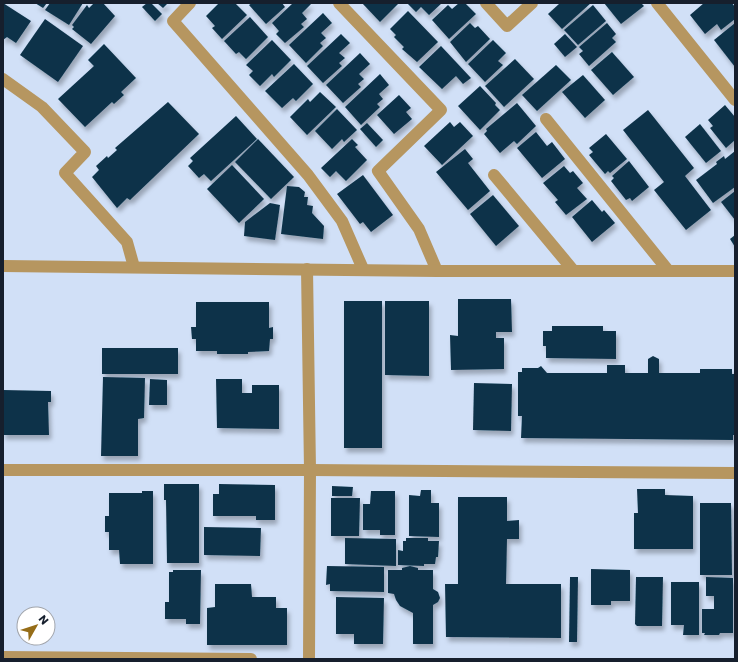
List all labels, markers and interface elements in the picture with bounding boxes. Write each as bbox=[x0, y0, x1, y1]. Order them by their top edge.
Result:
north arrow bbox=[16, 606, 56, 646]
text: N bbox=[35, 611, 53, 628]

